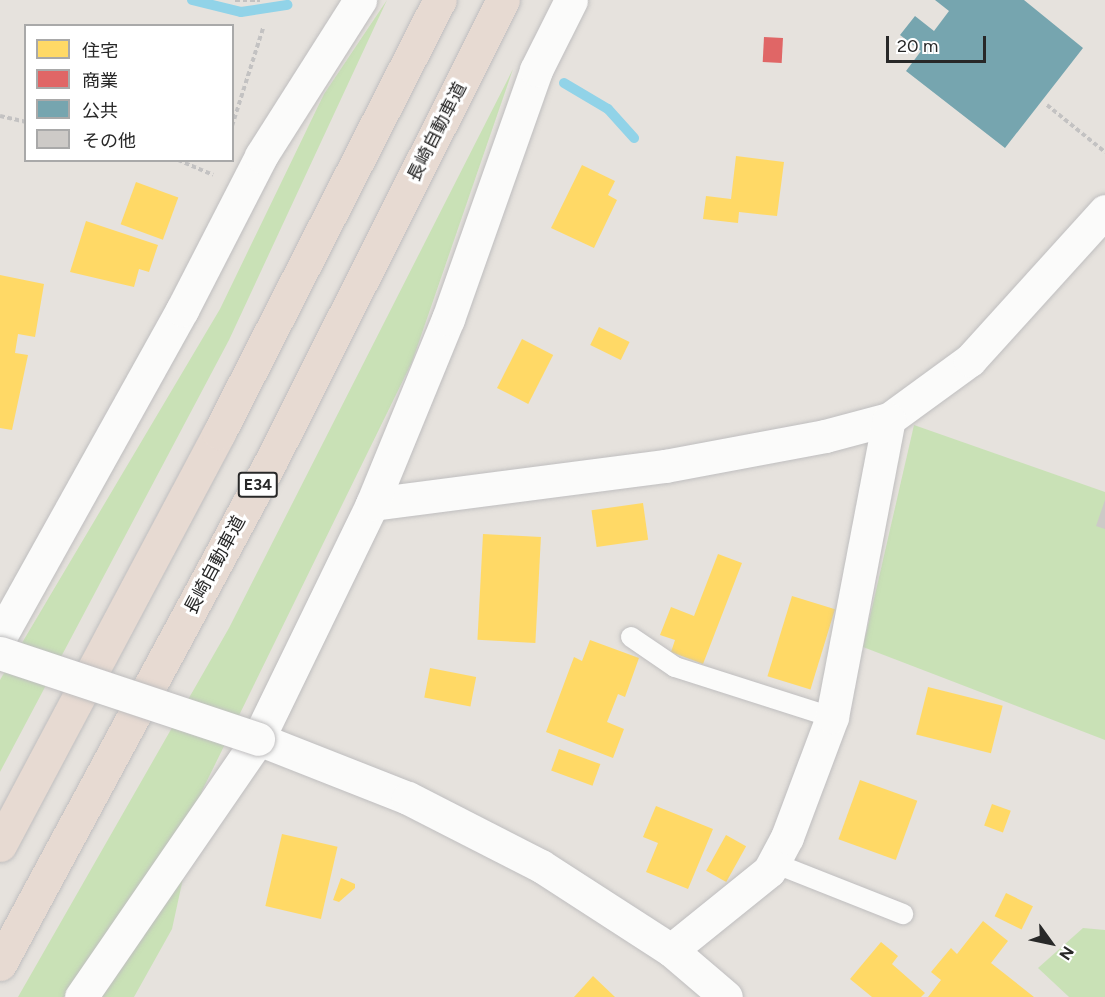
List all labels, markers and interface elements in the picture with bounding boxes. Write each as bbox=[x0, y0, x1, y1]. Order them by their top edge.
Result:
legend bbox=[24, 24, 234, 162]
scale bar bbox=[889, 24, 990, 62]
text: 20 m bbox=[897, 35, 938, 57]
text: 住宅 bbox=[82, 40, 118, 62]
text: 商業 bbox=[82, 70, 118, 92]
street label: 長崎自動車道 bbox=[403, 79, 471, 185]
text: 公共 bbox=[82, 100, 118, 122]
text: その他 bbox=[82, 130, 136, 152]
road number: E34 bbox=[237, 472, 279, 498]
street label: 長崎自動車道 bbox=[180, 512, 250, 618]
north arrow bbox=[1021, 913, 1081, 973]
text: N bbox=[1055, 943, 1078, 963]

